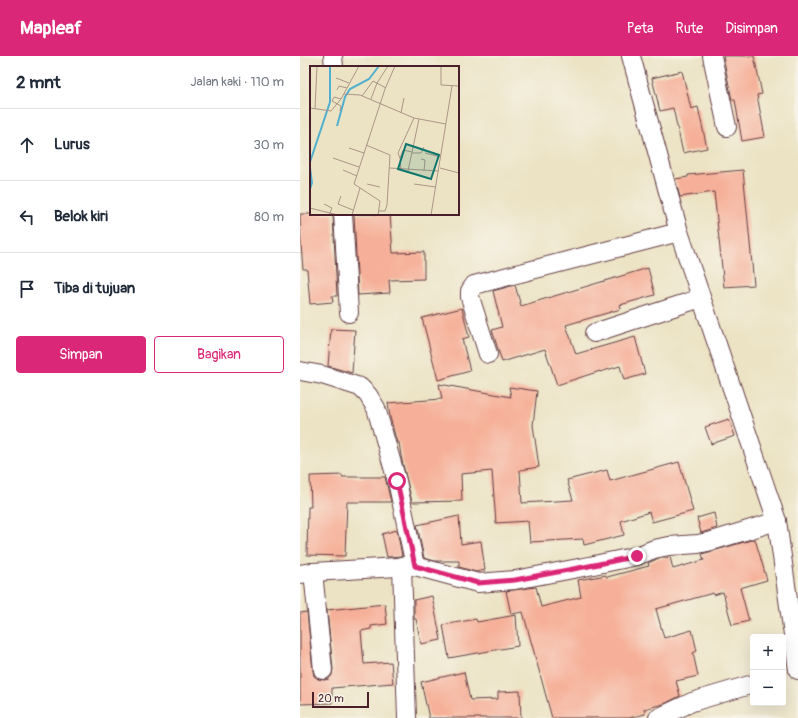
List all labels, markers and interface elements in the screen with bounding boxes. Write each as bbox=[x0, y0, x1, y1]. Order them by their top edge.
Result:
text: Mapleaf bbox=[20, 16, 82, 40]
text: Peta bbox=[627, 20, 654, 37]
text: Rute bbox=[676, 20, 703, 37]
text: Disimpan bbox=[725, 20, 778, 37]
inset map bbox=[310, 66, 459, 215]
text: 2 mnt bbox=[16, 72, 61, 93]
text: Jalan kaki · 110 m bbox=[190, 74, 284, 90]
icon: ahead bbox=[16, 134, 38, 156]
text: Lurus bbox=[54, 135, 90, 154]
text: 30 m bbox=[254, 137, 284, 153]
icon: left bbox=[16, 206, 38, 228]
text: Belok kiri bbox=[54, 207, 108, 226]
text: 80 m bbox=[254, 209, 284, 225]
icon: arrive bbox=[16, 278, 38, 300]
text: Tiba di tujuan bbox=[54, 279, 135, 298]
button: Simpan bbox=[16, 336, 146, 373]
button: Bagikan bbox=[154, 336, 284, 373]
route start bbox=[388, 472, 406, 490]
route end bbox=[628, 547, 646, 565]
map controls bbox=[750, 634, 786, 706]
button: + bbox=[750, 634, 786, 670]
button: − bbox=[750, 670, 786, 706]
scale bar bbox=[312, 690, 369, 709]
text: 20 m bbox=[318, 692, 344, 705]

